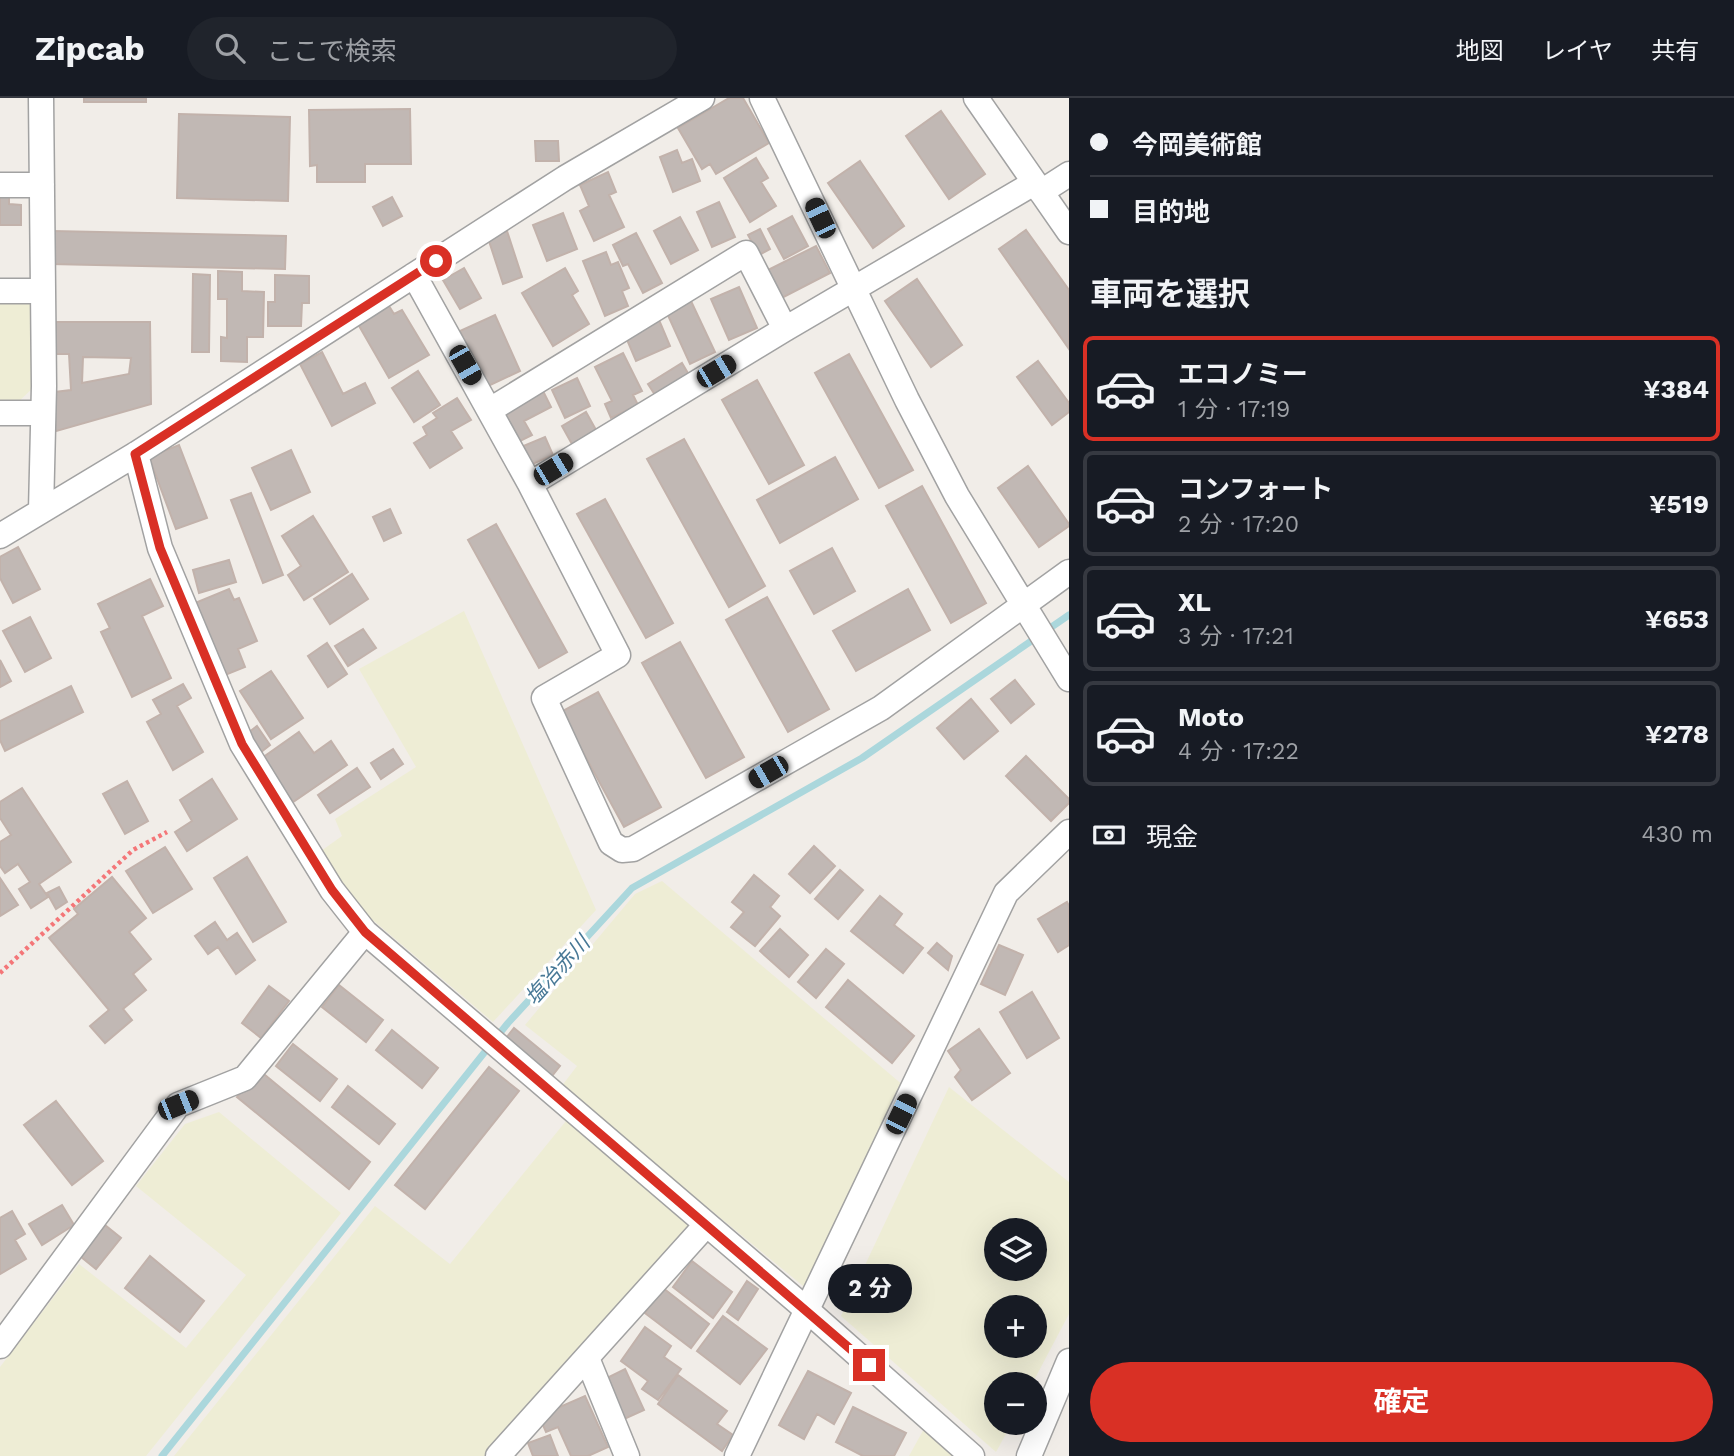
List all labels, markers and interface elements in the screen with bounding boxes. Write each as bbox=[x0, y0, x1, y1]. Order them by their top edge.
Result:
search box bbox=[187, 17, 677, 80]
text: Zipcab bbox=[35, 29, 145, 68]
icon: search bbox=[211, 29, 249, 67]
text: ここで検索 bbox=[267, 36, 397, 66]
text: 地図 bbox=[1456, 37, 1504, 65]
text: レイヤ bbox=[1542, 37, 1613, 65]
text: 共有 bbox=[1651, 37, 1699, 65]
text: 今岡美術館 bbox=[1132, 130, 1262, 160]
car bbox=[802, 195, 839, 241]
text: 目的地 bbox=[1132, 197, 1210, 227]
route start bbox=[420, 245, 452, 277]
text: 車両を選択 bbox=[1090, 275, 1250, 313]
car bbox=[446, 342, 485, 388]
car bbox=[693, 351, 740, 391]
icon: car bbox=[1094, 357, 1157, 420]
text: エコノミー bbox=[1178, 359, 1308, 389]
text: ¥384 bbox=[1643, 374, 1709, 404]
text: 1 分 · 17:19 bbox=[1178, 396, 1290, 423]
car bbox=[530, 449, 577, 489]
icon: car bbox=[1094, 472, 1157, 535]
text: コンフォート bbox=[1178, 474, 1333, 504]
text: ¥519 bbox=[1649, 489, 1709, 519]
text: 2 分 · 17:20 bbox=[1178, 511, 1299, 538]
icon: car bbox=[1094, 587, 1157, 650]
text: XL bbox=[1178, 587, 1211, 617]
text: ¥653 bbox=[1645, 604, 1709, 634]
text: 3 分 · 17:21 bbox=[1178, 623, 1294, 650]
icon: car bbox=[1094, 702, 1157, 765]
text: Moto bbox=[1178, 702, 1244, 732]
text: ¥278 bbox=[1645, 719, 1709, 749]
text: 4 分 · 17:22 bbox=[1178, 738, 1299, 765]
car bbox=[745, 752, 792, 792]
icon: cash bbox=[1090, 816, 1128, 854]
text: 430 m bbox=[1641, 821, 1713, 848]
text: 現金 bbox=[1146, 822, 1198, 852]
water label: 塩冶赤川 bbox=[520, 929, 596, 1010]
car bbox=[155, 1087, 202, 1123]
car bbox=[883, 1091, 920, 1137]
map controls bbox=[984, 1218, 1047, 1435]
button: layers bbox=[984, 1218, 1047, 1281]
callout: 2 分 bbox=[827, 1264, 911, 1312]
text: 2 分 bbox=[848, 1275, 892, 1302]
button: + bbox=[984, 1295, 1047, 1358]
route end bbox=[853, 1349, 885, 1381]
button: 確定 bbox=[1090, 1362, 1713, 1442]
button: − bbox=[984, 1372, 1047, 1435]

